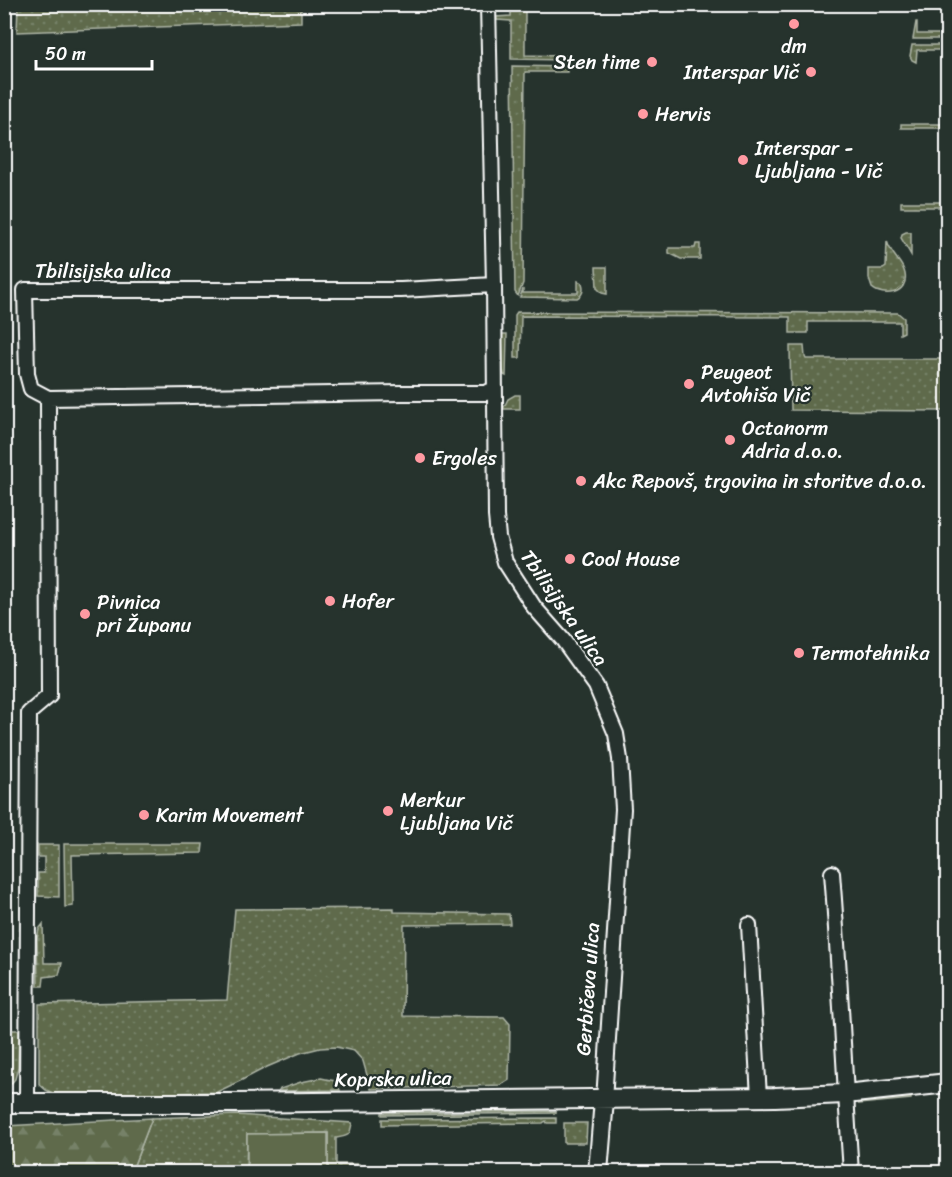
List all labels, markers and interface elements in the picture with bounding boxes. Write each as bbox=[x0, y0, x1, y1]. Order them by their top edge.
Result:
marker: dm bbox=[787, 17, 801, 31]
place label: dm bbox=[781, 29, 807, 64]
scale bar bbox=[36, 33, 152, 71]
text: 50 m bbox=[45, 38, 86, 70]
place label: Sten time bbox=[554, 45, 640, 80]
marker: Sten time bbox=[645, 55, 659, 69]
place label: Interspar Vič bbox=[683, 55, 800, 90]
marker: Interspar Vič bbox=[804, 65, 818, 79]
place label: Hervis bbox=[655, 97, 711, 132]
marker: Hervis bbox=[636, 107, 650, 121]
place label: Interspar - Ljubljana - Vič bbox=[754, 131, 883, 189]
marker: Interspar - Ljubljana - Vič bbox=[736, 153, 750, 167]
street label: Tbilisijska ulica bbox=[35, 254, 171, 289]
place label: Peugeot Avtohiša Vič bbox=[700, 355, 811, 413]
marker: Peugeot Avtohiša Vič bbox=[682, 377, 696, 391]
place label: Octanorm Adria d.o.o. bbox=[741, 411, 843, 469]
marker: Octanorm Adria d.o.o. bbox=[723, 433, 737, 447]
place label: Ergoles bbox=[432, 441, 498, 476]
marker: Ergoles bbox=[413, 451, 427, 465]
place label: Akc Repovš, trgovina in storitve d.o.o. bbox=[592, 464, 927, 499]
marker: Akc Repovš, trgovina in storitve d.o.o. bbox=[574, 474, 588, 488]
street label: Tbilisijska ulica bbox=[511, 542, 617, 674]
place label: Cool House bbox=[582, 542, 680, 577]
marker: Cool House bbox=[563, 552, 577, 566]
place label: Hofer bbox=[342, 584, 395, 619]
place label: Pivnica pri Županu bbox=[96, 585, 191, 643]
marker: Hofer bbox=[323, 594, 337, 608]
marker: Pivnica pri Županu bbox=[78, 607, 92, 621]
place label: Termotehnika bbox=[811, 636, 930, 671]
marker: Termotehnika bbox=[792, 646, 806, 660]
place label: Merkur Ljubljana Vič bbox=[400, 783, 514, 841]
place label: Karim Movement bbox=[156, 798, 304, 833]
marker: Merkur Ljubljana Vič bbox=[381, 804, 395, 818]
marker: Karim Movement bbox=[137, 808, 151, 822]
street label: Gerbičeva ulica bbox=[566, 921, 610, 1057]
street label: Koprska ulica bbox=[334, 1060, 453, 1098]

